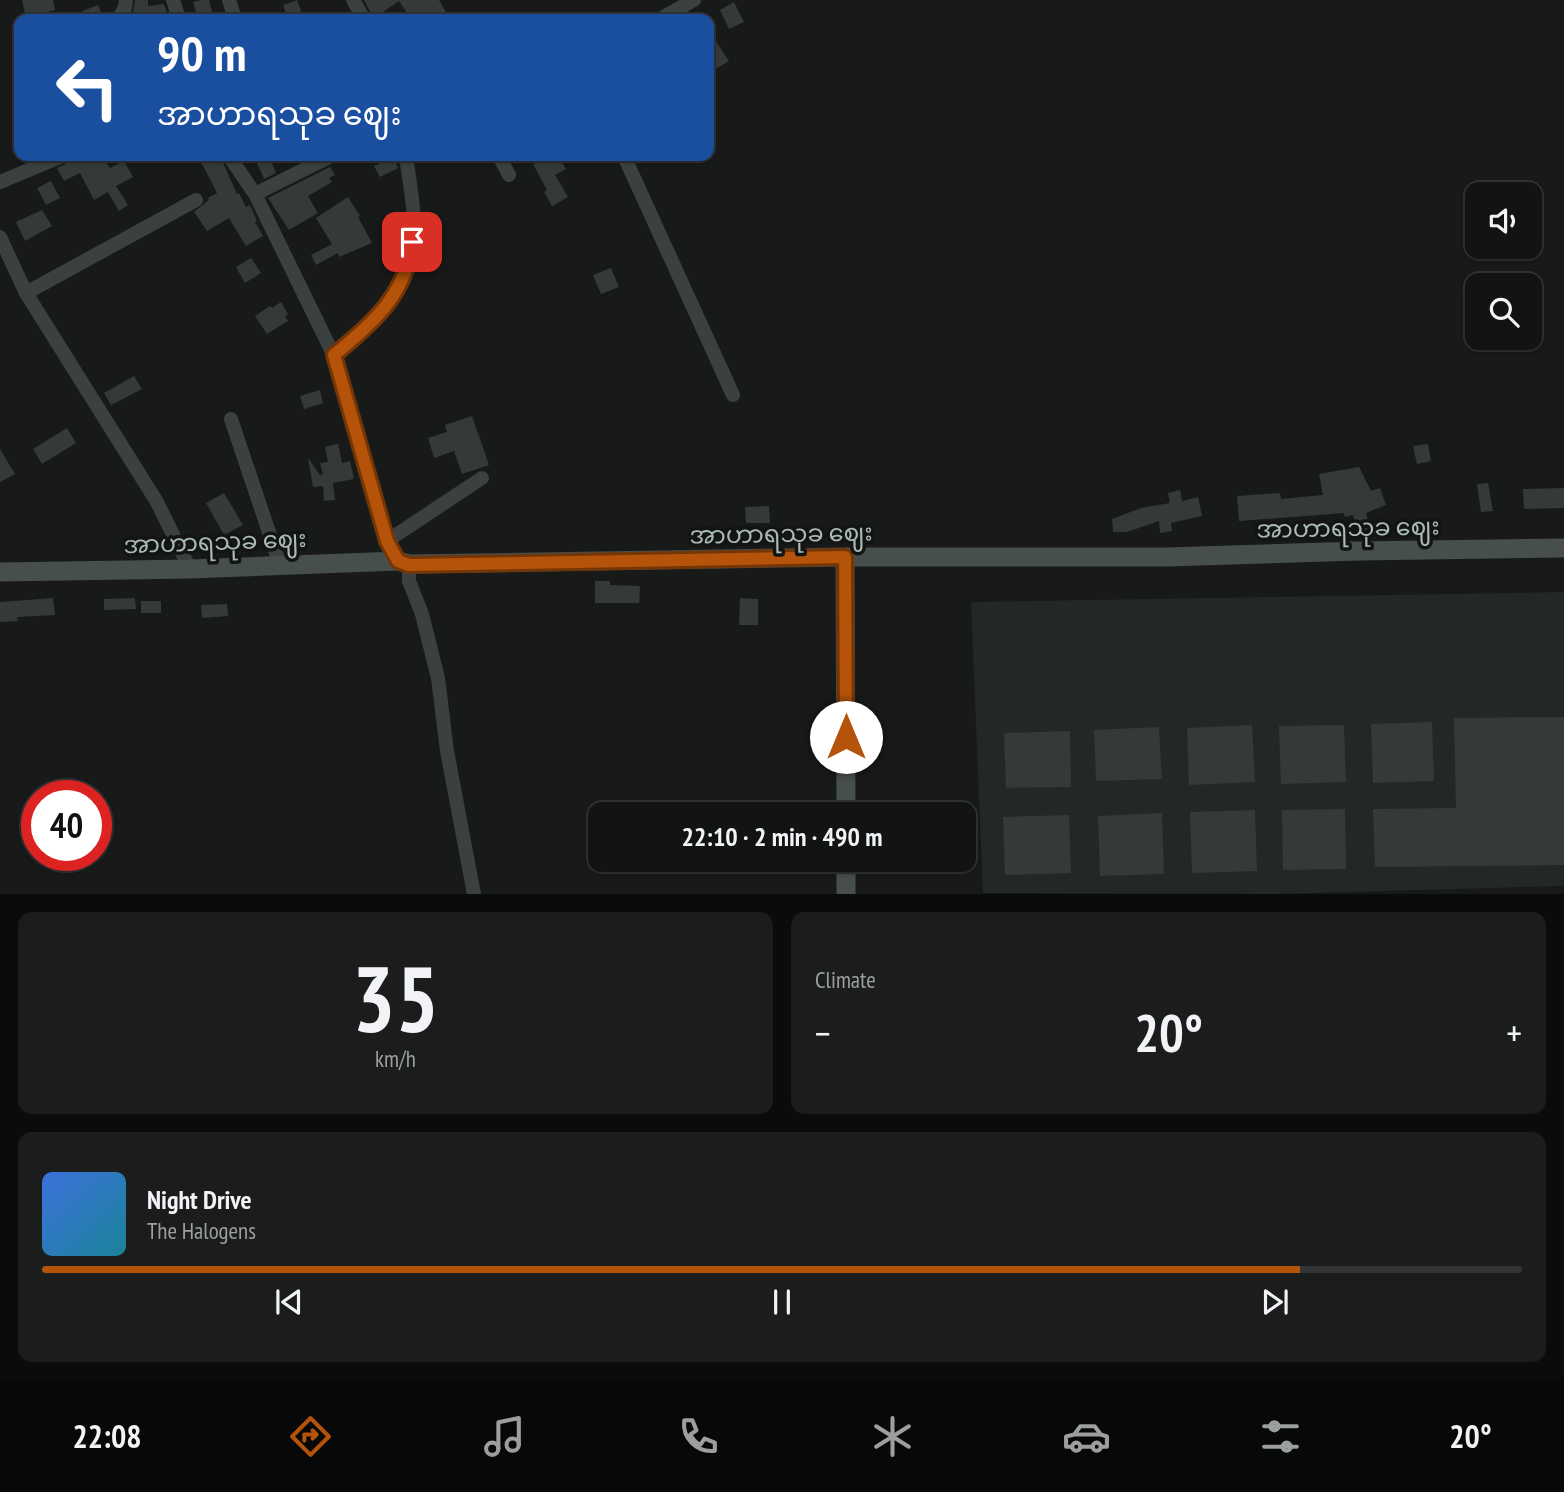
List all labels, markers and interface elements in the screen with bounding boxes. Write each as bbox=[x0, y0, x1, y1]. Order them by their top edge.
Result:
text: 90 m bbox=[157, 21, 246, 85]
icon: left bbox=[42, 42, 133, 133]
text: အာဟာရသုခ ဈေး bbox=[157, 92, 401, 134]
map controls bbox=[1465, 182, 1542, 350]
button: sound bbox=[1465, 182, 1542, 259]
pin bbox=[382, 212, 442, 272]
icon: arrive bbox=[393, 223, 431, 261]
button: search bbox=[1465, 273, 1542, 350]
street label: အာဟာရသုခ ဈေး bbox=[1256, 510, 1440, 549]
street label: အာဟာရသုခ ဈေး bbox=[689, 516, 873, 555]
street label: အာဟာရသုခ ဈေး bbox=[123, 523, 307, 564]
position arrow bbox=[809, 700, 883, 774]
speed limit sign: 40 bbox=[21, 780, 112, 871]
text: 22:10 · 2 min · 490 m bbox=[682, 820, 882, 853]
text: 35 bbox=[352, 939, 439, 1057]
text: Climate bbox=[815, 965, 876, 994]
text: 20° bbox=[1134, 999, 1203, 1066]
text: − bbox=[815, 1008, 831, 1057]
text: + bbox=[1506, 1008, 1522, 1057]
text: km/h bbox=[375, 1044, 416, 1073]
text: Night Drive bbox=[147, 1183, 252, 1216]
text: The Halogens bbox=[147, 1216, 256, 1245]
icon: previous bbox=[270, 1283, 308, 1321]
icon: pause bbox=[763, 1283, 801, 1321]
icon: next bbox=[1256, 1283, 1294, 1321]
icon: directions bbox=[286, 1412, 335, 1461]
icon: music bbox=[480, 1412, 529, 1461]
icon: phone bbox=[674, 1412, 723, 1461]
icon: climate bbox=[868, 1412, 917, 1461]
icon: car bbox=[1062, 1412, 1111, 1461]
icon: filters bbox=[1256, 1412, 1305, 1461]
text: 22:08 bbox=[72, 1415, 142, 1457]
text: 20° bbox=[1449, 1415, 1492, 1457]

